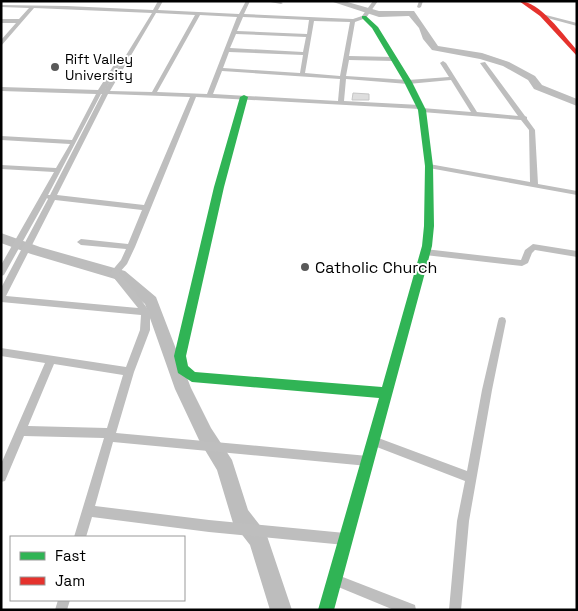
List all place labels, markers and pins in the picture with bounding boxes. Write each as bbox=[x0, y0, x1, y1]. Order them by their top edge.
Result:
place label: Rift Valley University bbox=[65, 50, 133, 84]
marker: Rift Valley University bbox=[49, 61, 61, 73]
place label: Catholic Church bbox=[315, 257, 437, 278]
marker: Catholic Church bbox=[299, 261, 311, 273]

